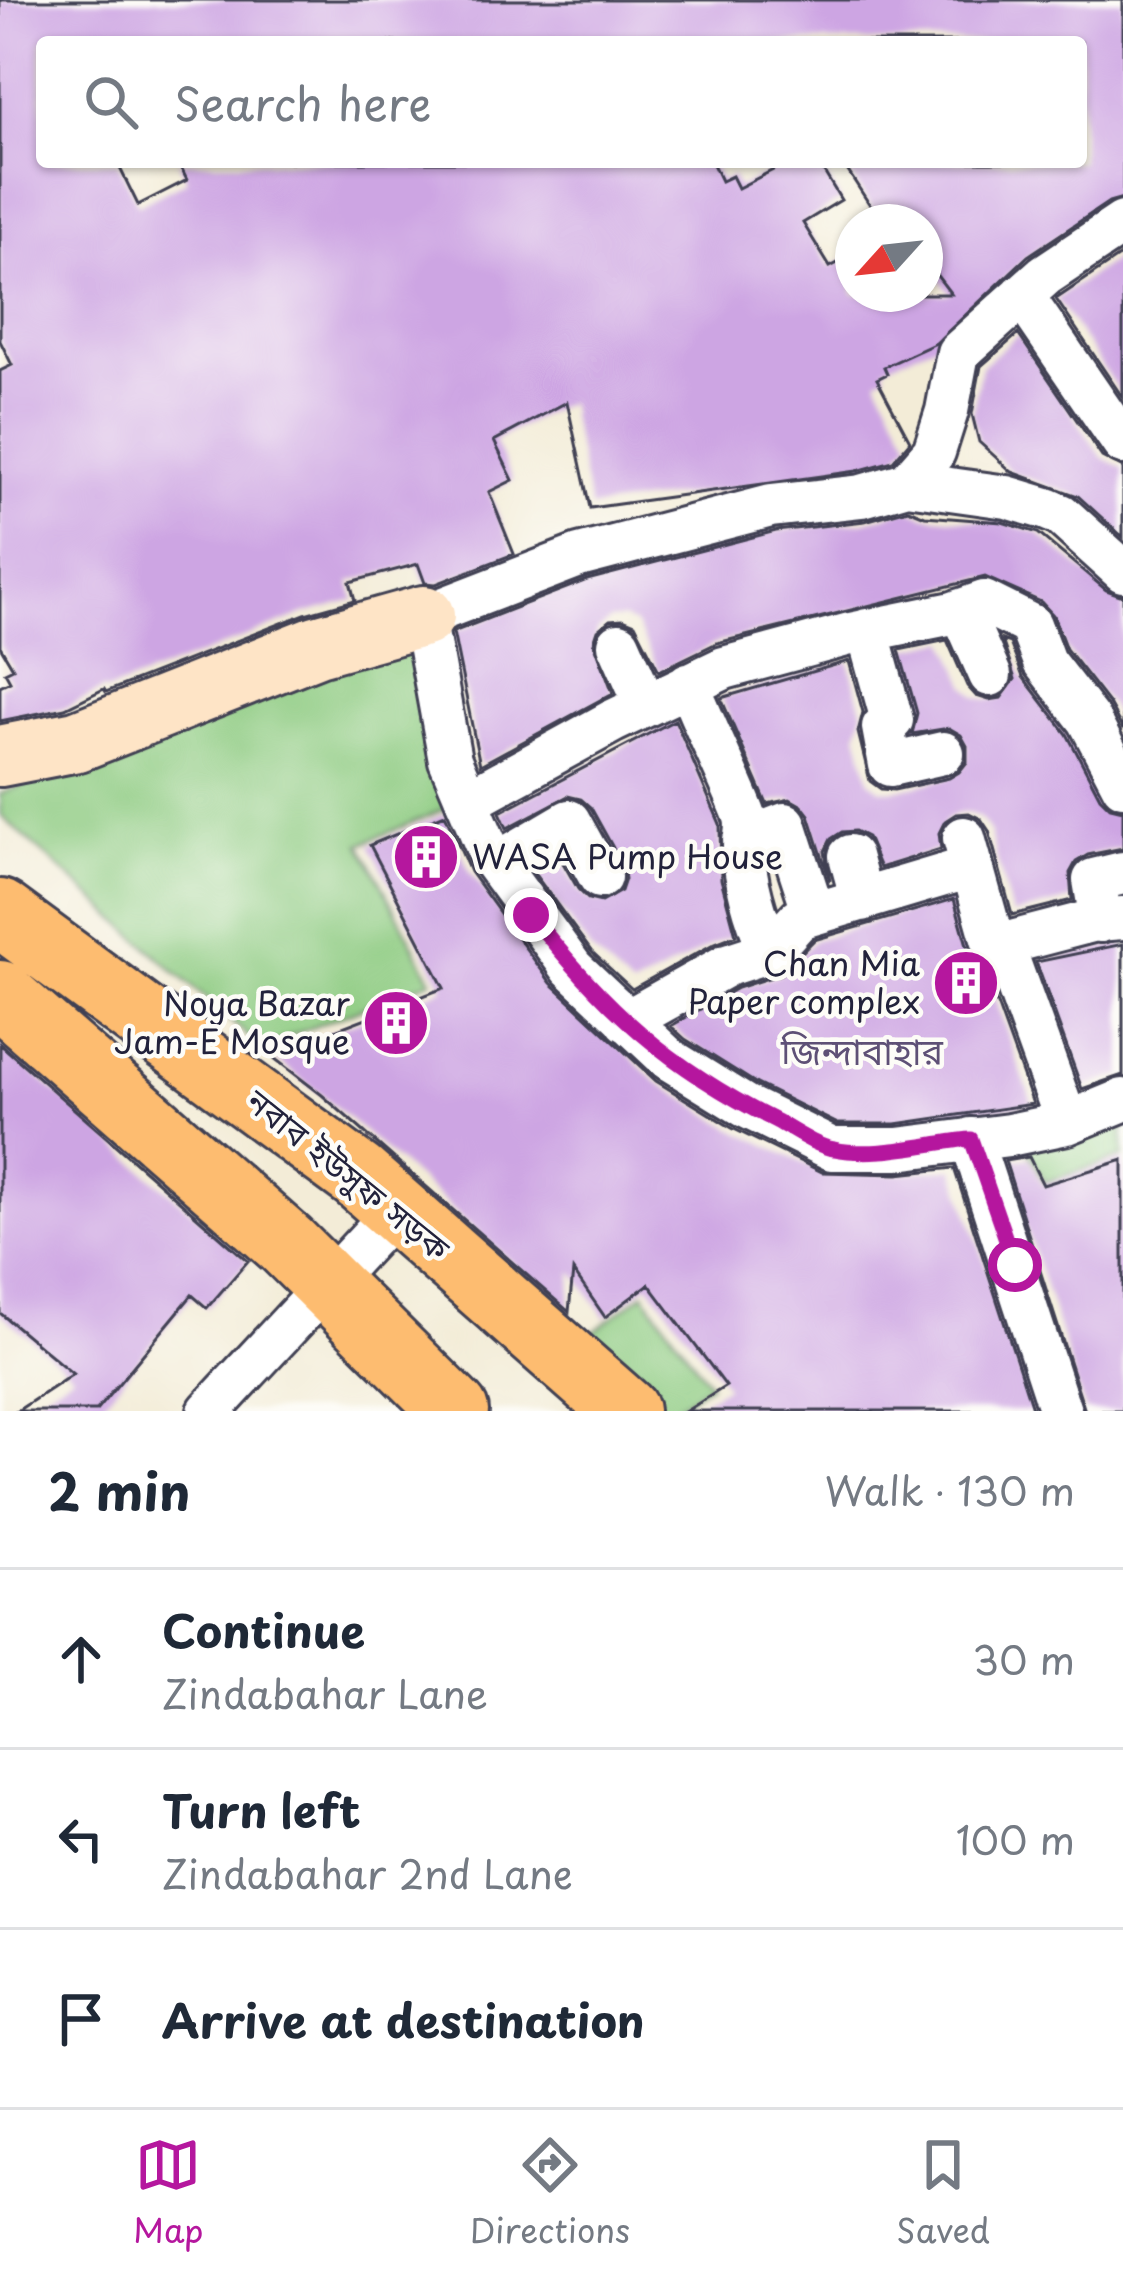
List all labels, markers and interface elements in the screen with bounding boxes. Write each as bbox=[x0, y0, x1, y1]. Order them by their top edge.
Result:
search box bbox=[36, 36, 1087, 168]
text: Search here bbox=[174, 68, 431, 136]
icon: search bbox=[78, 69, 144, 135]
north arrow bbox=[835, 204, 943, 312]
building icon: WASA Pump House bbox=[391, 822, 461, 892]
place label: WASA Pump House bbox=[472, 830, 783, 880]
route end bbox=[504, 888, 558, 942]
place label: Chan Mia Paper complex bbox=[688, 937, 921, 1025]
building icon: Chan Mia Paper complex bbox=[931, 948, 1001, 1018]
place label: Noya Bazar Jam-E Mosque bbox=[114, 977, 350, 1065]
building icon: Noya Bazar Jam-E Mosque bbox=[361, 988, 431, 1058]
district label: জিন্দাবাহার bbox=[780, 1023, 944, 1077]
street label: নবাব ইউসুফ সড়ক bbox=[236, 1075, 462, 1272]
route start bbox=[988, 1238, 1042, 1292]
text: 2 min bbox=[48, 1451, 190, 1528]
text: Walk · 130 m bbox=[825, 1460, 1075, 1519]
text: Continue bbox=[162, 1595, 365, 1663]
icon: ahead bbox=[48, 1626, 114, 1692]
text: 30 m bbox=[972, 1629, 1075, 1688]
text: Zindabahar Lane bbox=[162, 1663, 488, 1722]
text: Turn left bbox=[162, 1775, 361, 1843]
icon: left bbox=[48, 1806, 114, 1872]
text: 100 m bbox=[956, 1809, 1075, 1868]
text: Zindabahar 2nd Lane bbox=[162, 1843, 573, 1902]
text: Arrive at destination bbox=[162, 1985, 645, 2053]
icon: arrive bbox=[48, 1986, 114, 2052]
tab: Map bbox=[133, 2132, 204, 2254]
tab: Directions bbox=[470, 2132, 630, 2254]
tab: Saved bbox=[896, 2132, 990, 2254]

